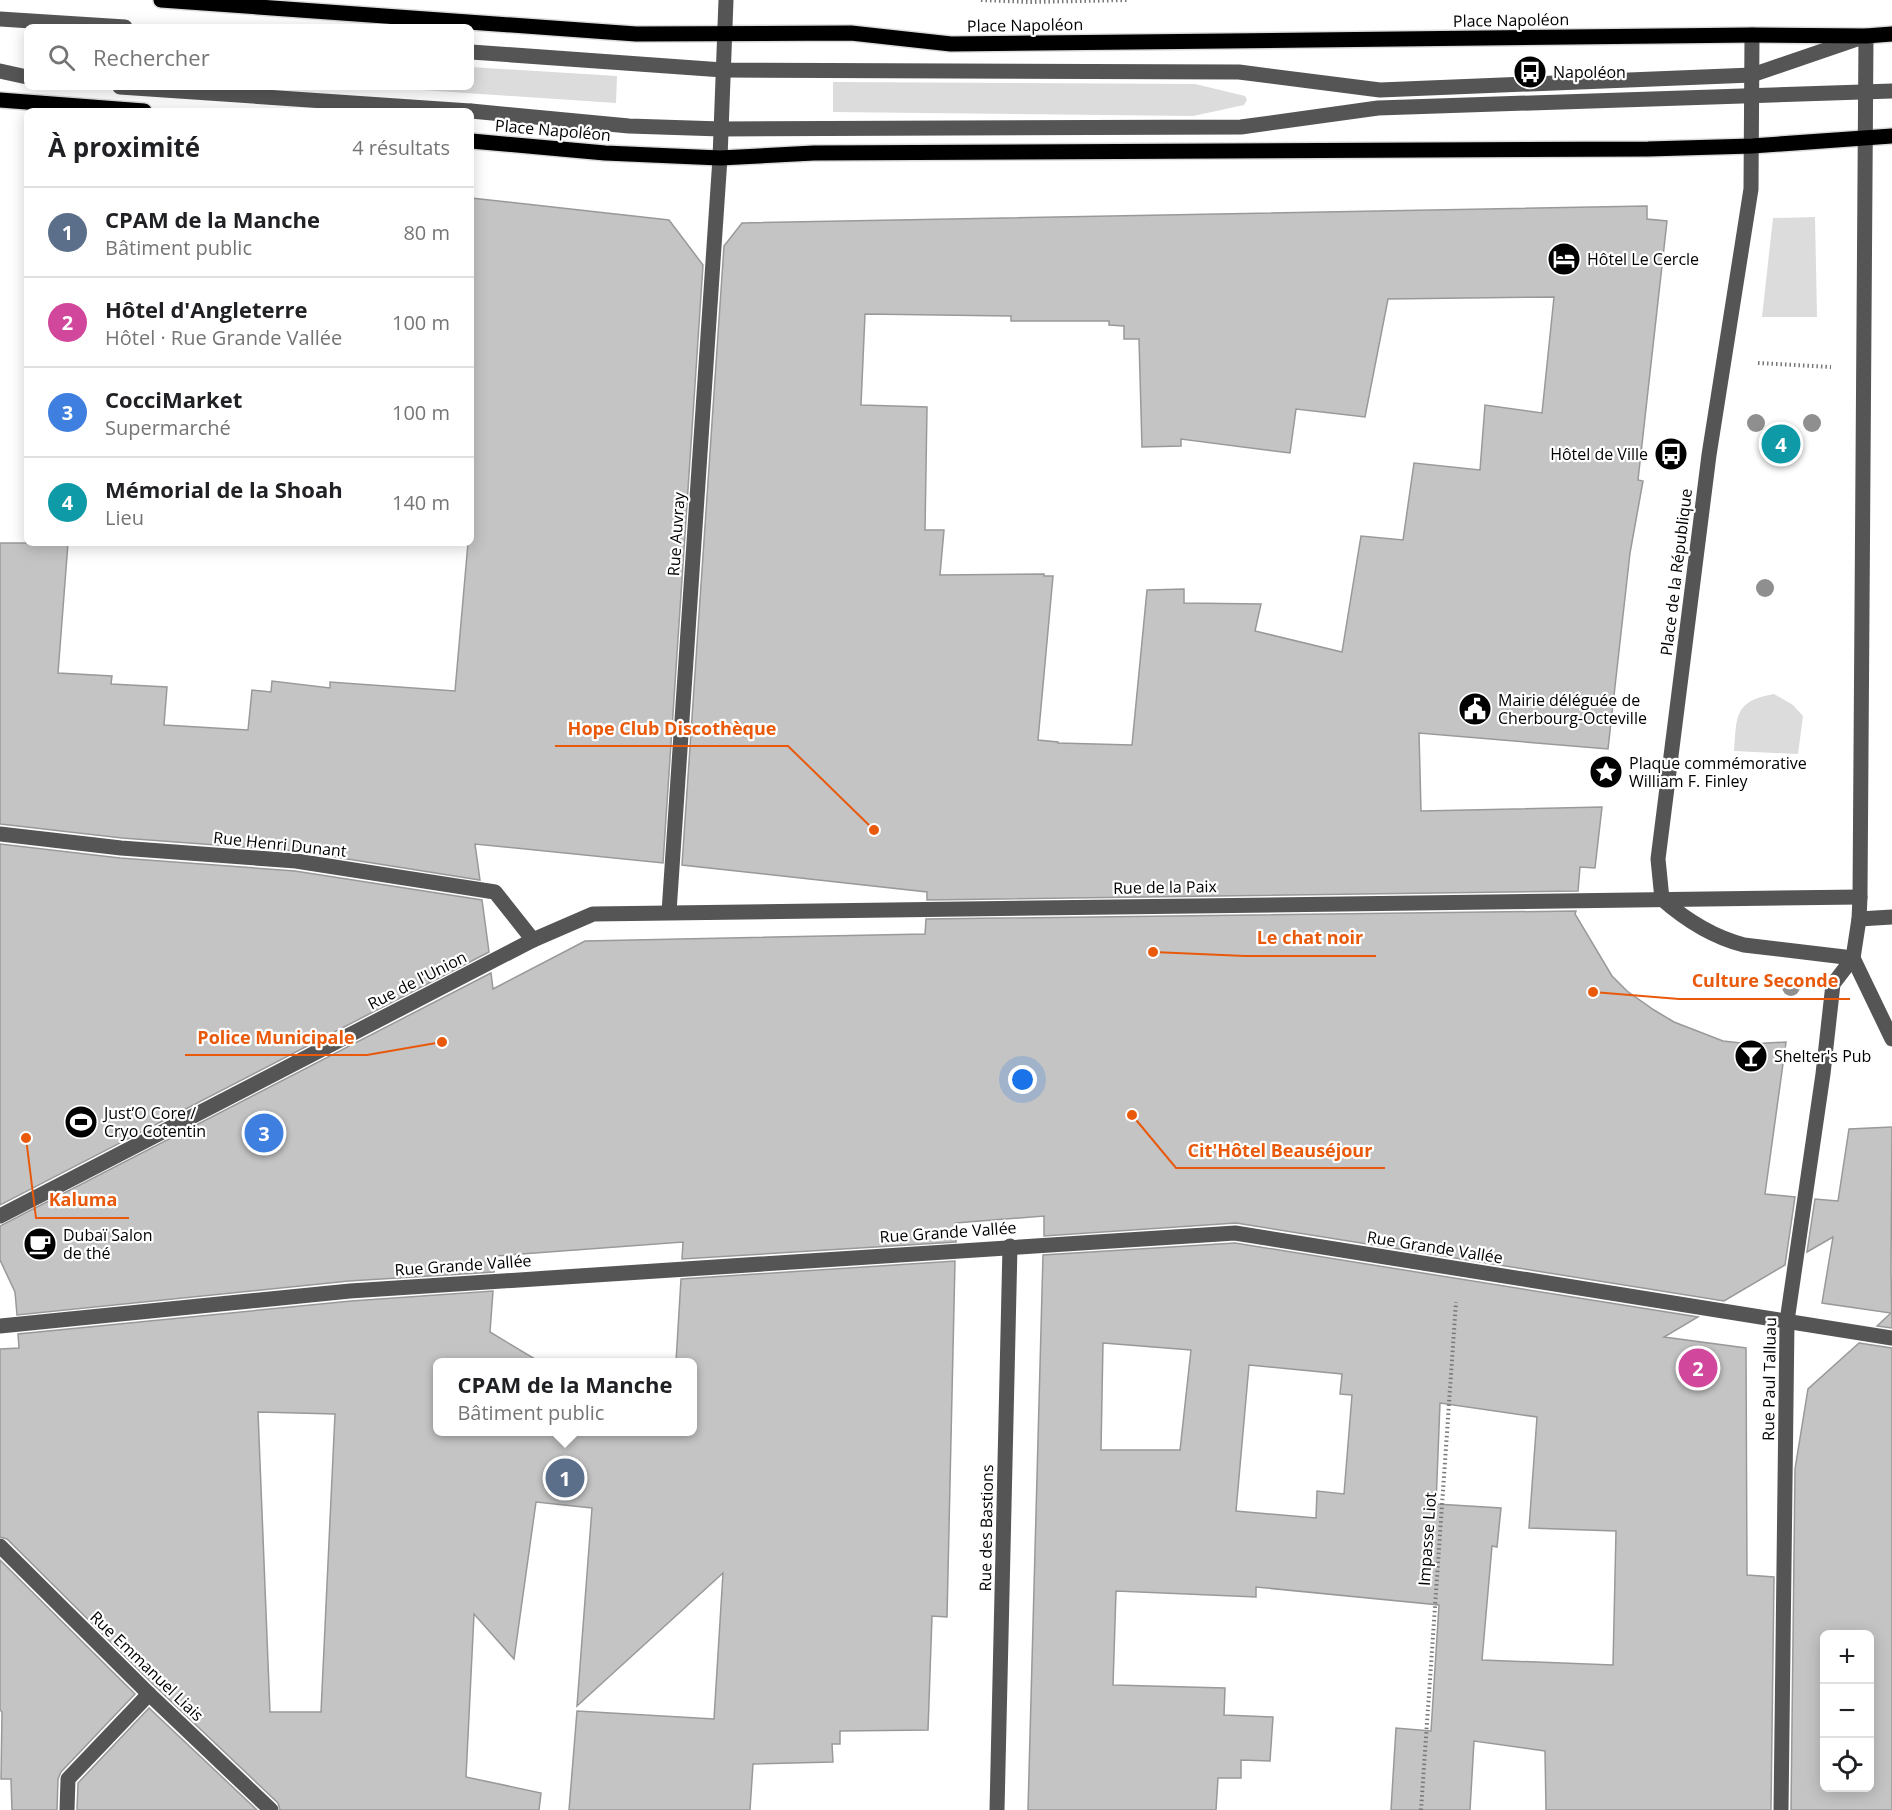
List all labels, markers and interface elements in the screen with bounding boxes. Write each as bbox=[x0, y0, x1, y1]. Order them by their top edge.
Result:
street label: Place Napoléon bbox=[1453, 8, 1569, 32]
street label: Place Napoléon bbox=[967, 13, 1083, 37]
search box bbox=[24, 24, 474, 90]
icon: search bbox=[45, 41, 78, 74]
text: Rechercher bbox=[93, 42, 210, 72]
bus stop icon: Napoléon bbox=[1512, 54, 1548, 90]
place label: Napoléon bbox=[1553, 61, 1626, 83]
street label: Place Napoléon bbox=[494, 114, 612, 146]
text: À proximité bbox=[48, 129, 200, 165]
text: 4 résultats bbox=[352, 134, 450, 161]
text: CPAM de la Manche bbox=[105, 204, 320, 234]
text: 1 bbox=[62, 219, 73, 246]
text: 80 m bbox=[403, 219, 450, 246]
text: Bâtiment public bbox=[105, 234, 252, 261]
hotel icon: Hôtel Le Cercle bbox=[1546, 241, 1582, 277]
place label: Hôtel Le Cercle bbox=[1587, 248, 1699, 270]
text: Hôtel d'Angleterre bbox=[105, 294, 308, 324]
text: 2 bbox=[62, 309, 73, 336]
text: 100 m bbox=[392, 309, 450, 336]
text: Hôtel · Rue Grande Vallée bbox=[105, 324, 342, 351]
text: CocciMarket bbox=[105, 384, 242, 414]
text: 3 bbox=[62, 399, 73, 426]
text: 100 m bbox=[392, 399, 450, 426]
text: Supermarché bbox=[105, 414, 231, 441]
pin: 4 bbox=[1762, 422, 1800, 466]
bus stop icon: Hôtel de Ville bbox=[1653, 436, 1689, 472]
place label: Hôtel de Ville bbox=[1550, 443, 1648, 465]
text: Mémorial de la Shoah bbox=[105, 474, 343, 504]
street label: Place de la République bbox=[1655, 487, 1697, 657]
text: 4 bbox=[62, 489, 73, 516]
text: 140 m bbox=[392, 489, 450, 516]
street label: Rue Auvray bbox=[662, 490, 690, 577]
text: Lieu bbox=[105, 504, 144, 531]
place label: Mairie déléguée de Cherbourg-Octeville bbox=[1498, 689, 1647, 729]
public building icon: Mairie déléguée de Cherbourg-Octeville bbox=[1457, 691, 1493, 727]
callout: Hope Club Discothèque bbox=[555, 710, 788, 746]
text: Hope Club Discothèque bbox=[568, 716, 776, 740]
place label: Plaque commémorative William F. Finley bbox=[1629, 752, 1807, 792]
place icon: Plaque commémorative William F. Finley bbox=[1588, 754, 1624, 790]
street label: Rue Henri Dunant bbox=[212, 826, 348, 862]
street label: Rue de la Paix bbox=[1113, 875, 1218, 899]
callout: Le chat noir bbox=[1245, 920, 1376, 956]
text: Le chat noir bbox=[1257, 925, 1363, 949]
street label: Rue de l'Union bbox=[364, 946, 470, 1014]
callout: Culture Seconde bbox=[1679, 963, 1850, 999]
text: Culture Seconde bbox=[1692, 968, 1838, 992]
callout: Police Municipale bbox=[185, 1019, 367, 1055]
text: Police Municipale bbox=[197, 1025, 355, 1049]
bar icon: Shelter's Pub bbox=[1733, 1038, 1769, 1074]
place label: Shelter's Pub bbox=[1774, 1045, 1871, 1067]
your location bbox=[1008, 1065, 1037, 1094]
place label: Just’O Core / Cryo Cotentin bbox=[102, 1102, 206, 1142]
sports icon: Just’O Core / Cryo Cotentin bbox=[63, 1104, 99, 1140]
pin: 3 bbox=[244, 1110, 284, 1156]
callout: Cit'Hôtel Beauséjour bbox=[1176, 1132, 1385, 1168]
text: Cit'Hôtel Beauséjour bbox=[1188, 1138, 1372, 1162]
callout: Kaluma bbox=[36, 1182, 129, 1218]
text: Kaluma bbox=[49, 1187, 117, 1211]
street label: Rue Grande Vallée bbox=[879, 1216, 1017, 1248]
place label: Dubaï Salon de thé bbox=[63, 1224, 152, 1264]
street label: Rue Grande Vallée bbox=[1366, 1225, 1504, 1269]
cafe icon: Dubaï Salon de thé bbox=[22, 1226, 58, 1262]
street label: Rue Grande Vallée bbox=[394, 1249, 532, 1281]
street label: Rue Paul Talluau bbox=[1757, 1317, 1781, 1441]
pin: 2 bbox=[1678, 1346, 1718, 1390]
popup bbox=[433, 1358, 697, 1436]
text: CPAM de la Manche bbox=[457, 1369, 673, 1399]
text: Bâtiment public bbox=[457, 1399, 604, 1426]
pin: 1 bbox=[546, 1456, 584, 1500]
street label: Rue des Bastions bbox=[974, 1464, 998, 1592]
street label: Impasse Liot bbox=[1413, 1491, 1441, 1587]
street label: Rue Emmanuel Liais bbox=[85, 1606, 209, 1726]
map controls bbox=[1820, 1630, 1874, 1792]
button: + bbox=[1820, 1630, 1874, 1684]
button: − bbox=[1820, 1684, 1874, 1738]
button: locate bbox=[1820, 1738, 1874, 1792]

